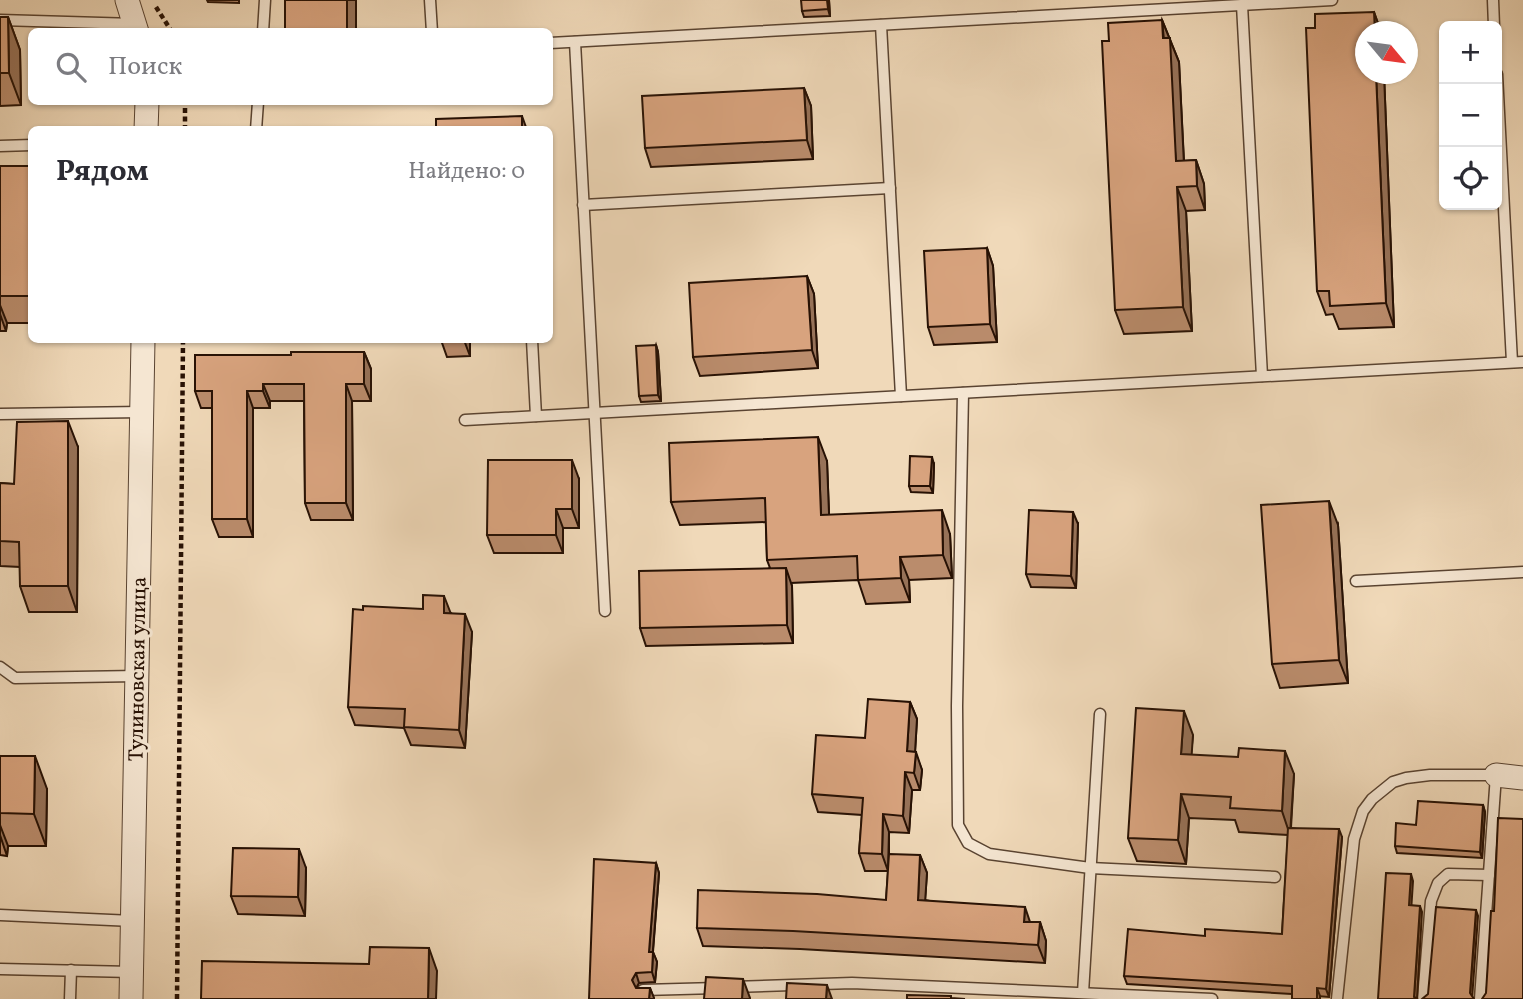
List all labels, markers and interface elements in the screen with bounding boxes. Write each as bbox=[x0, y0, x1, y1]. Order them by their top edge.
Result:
north arrow bbox=[1355, 21, 1418, 84]
map controls bbox=[1439, 21, 1502, 210]
button: + bbox=[1439, 21, 1502, 84]
search box bbox=[28, 28, 553, 105]
icon: search bbox=[52, 48, 90, 86]
text: Поиск bbox=[108, 49, 182, 85]
button: − bbox=[1439, 84, 1502, 147]
button: locate bbox=[1439, 147, 1502, 210]
text: Рядом bbox=[56, 151, 149, 193]
text: Найдено: 0 bbox=[408, 156, 525, 188]
street label: Тулиновская улица bbox=[122, 576, 155, 762]

